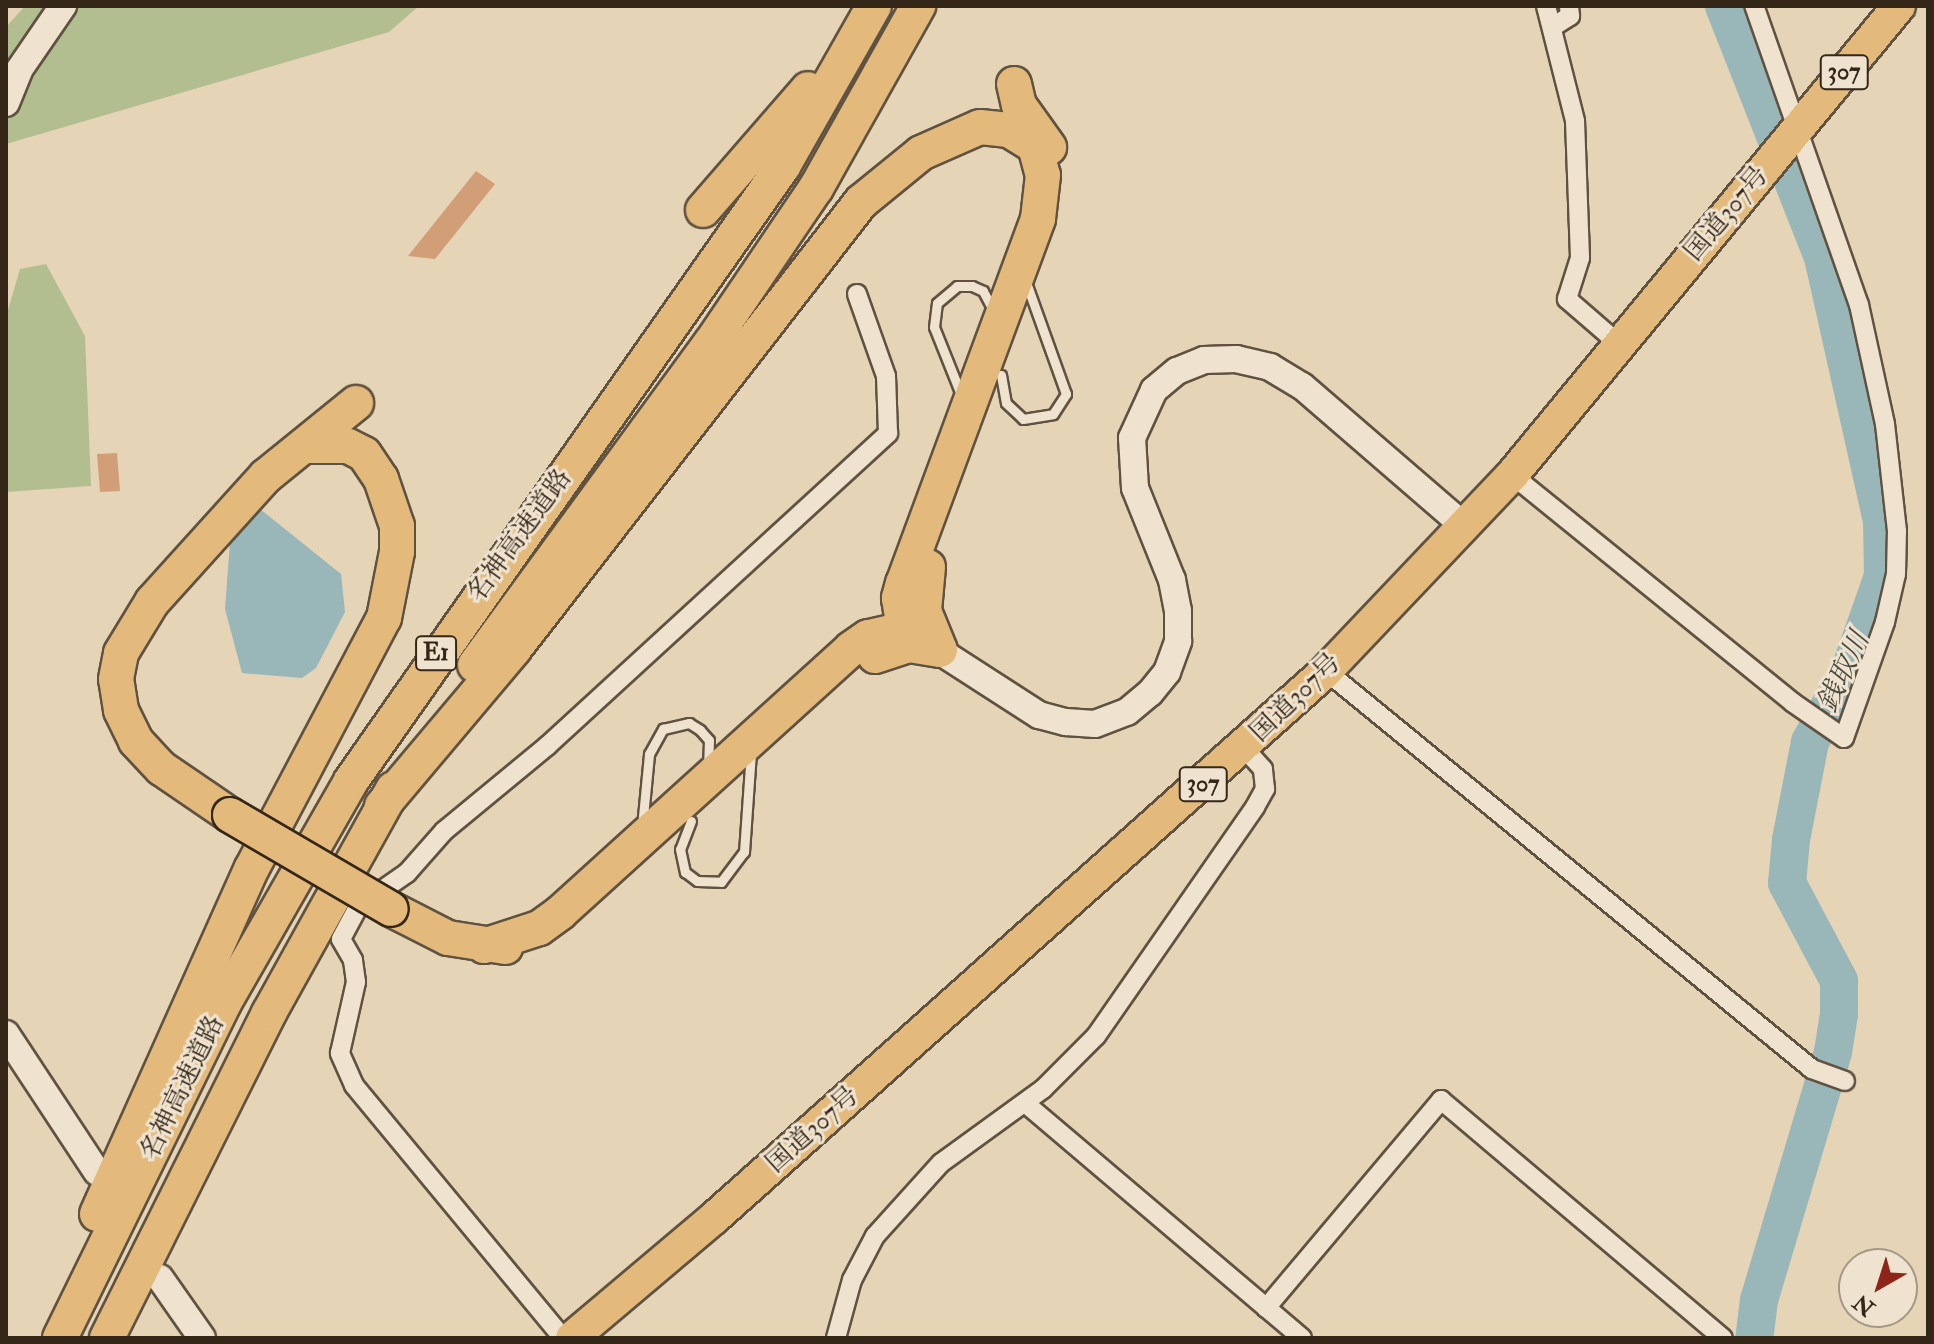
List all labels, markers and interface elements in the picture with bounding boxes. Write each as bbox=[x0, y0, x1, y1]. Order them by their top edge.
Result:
road number: 307 bbox=[1818, 52, 1870, 92]
street label: 国道307号 bbox=[1679, 161, 1775, 267]
street label: 名神高速道路 bbox=[462, 464, 578, 608]
water label: 銭取川 bbox=[1811, 627, 1877, 717]
road number: E1 bbox=[414, 633, 458, 673]
street label: 国道307号 bbox=[1244, 647, 1348, 749]
road number: 307 bbox=[1177, 764, 1229, 804]
street label: 名神高速道路 bbox=[135, 1011, 231, 1165]
street label: 国道307号 bbox=[760, 1081, 866, 1179]
north arrow bbox=[1838, 1248, 1918, 1328]
text: N bbox=[1848, 1288, 1881, 1322]

